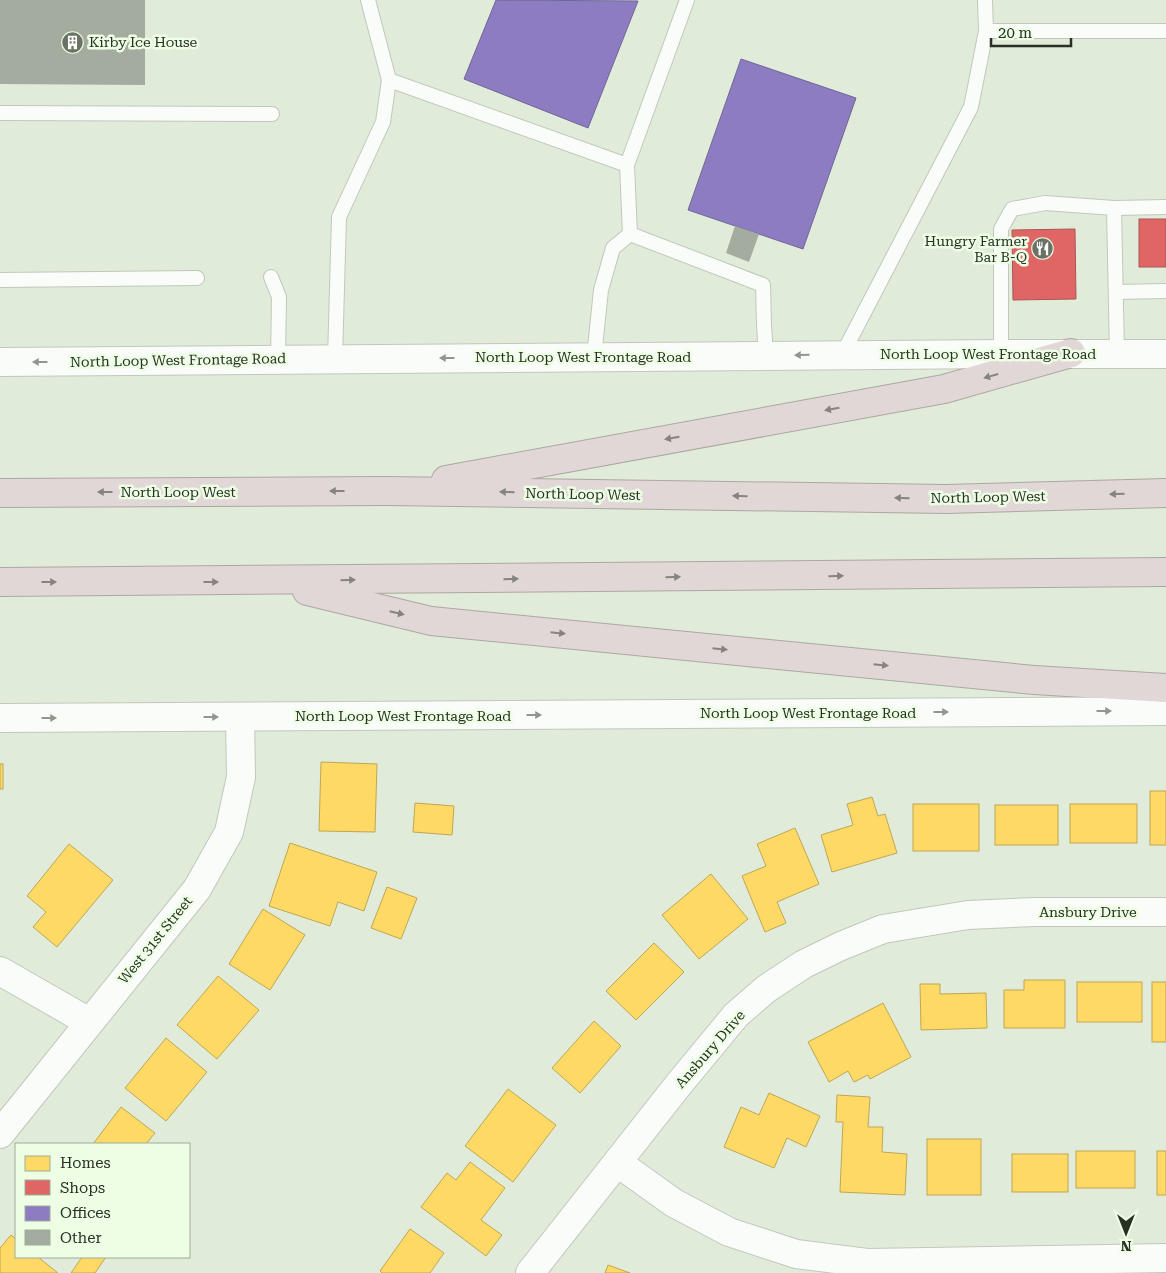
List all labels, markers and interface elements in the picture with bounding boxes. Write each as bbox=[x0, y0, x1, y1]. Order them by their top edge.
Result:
scale bar bbox=[991, 15, 1071, 47]
text: 20 m bbox=[998, 24, 1033, 42]
building icon: Kirby Ice House bbox=[61, 30, 85, 54]
place label: Kirby Ice House bbox=[89, 34, 198, 50]
place label: Hungry Farmer Bar B-Q bbox=[925, 233, 1027, 265]
restaurant icon: Hungry Farmer Bar B-Q bbox=[1031, 237, 1055, 261]
street label: North Loop West Frontage Road bbox=[880, 346, 1096, 362]
street label: North Loop West Frontage Road bbox=[475, 349, 691, 365]
street label: North Loop West Frontage Road bbox=[70, 350, 286, 370]
one-way arrow bbox=[794, 352, 810, 360]
one-way arrow bbox=[439, 354, 455, 362]
one-way arrow bbox=[32, 358, 48, 366]
one-way arrow bbox=[983, 372, 998, 380]
one-way arrow bbox=[823, 406, 839, 414]
one-way arrow bbox=[663, 435, 679, 443]
street label: North Loop West bbox=[120, 484, 236, 500]
street label: North Loop West bbox=[525, 485, 641, 503]
one-way arrow bbox=[329, 487, 345, 495]
one-way arrow bbox=[96, 488, 112, 496]
one-way arrow bbox=[499, 488, 515, 496]
street label: North Loop West bbox=[930, 488, 1046, 506]
one-way arrow bbox=[1109, 490, 1125, 498]
one-way arrow bbox=[732, 492, 748, 500]
one-way arrow bbox=[894, 494, 910, 502]
one-way arrow bbox=[828, 572, 844, 580]
one-way arrow bbox=[665, 573, 681, 581]
one-way arrow bbox=[503, 575, 519, 583]
one-way arrow bbox=[340, 576, 356, 584]
one-way arrow bbox=[203, 577, 219, 585]
one-way arrow bbox=[41, 578, 57, 586]
one-way arrow bbox=[389, 609, 404, 617]
one-way arrow bbox=[550, 629, 566, 637]
one-way arrow bbox=[712, 645, 728, 653]
one-way arrow bbox=[874, 661, 890, 669]
street label: North Loop West Frontage Road bbox=[700, 705, 916, 721]
one-way arrow bbox=[1096, 707, 1112, 715]
street label: North Loop West Frontage Road bbox=[295, 708, 511, 724]
one-way arrow bbox=[933, 708, 949, 716]
one-way arrow bbox=[526, 711, 542, 719]
one-way arrow bbox=[203, 713, 219, 721]
one-way arrow bbox=[41, 714, 57, 722]
street label: West 31st Street bbox=[115, 893, 195, 987]
street label: Ansbury Drive bbox=[1039, 904, 1137, 920]
street label: Ansbury Drive bbox=[672, 1007, 748, 1091]
legend bbox=[15, 1143, 190, 1258]
text: Homes bbox=[60, 1154, 111, 1172]
text: Shops bbox=[60, 1179, 105, 1197]
text: Offices bbox=[60, 1204, 111, 1222]
north arrow bbox=[1101, 1208, 1151, 1258]
text: Other bbox=[60, 1229, 102, 1247]
text: N bbox=[1120, 1238, 1131, 1254]

